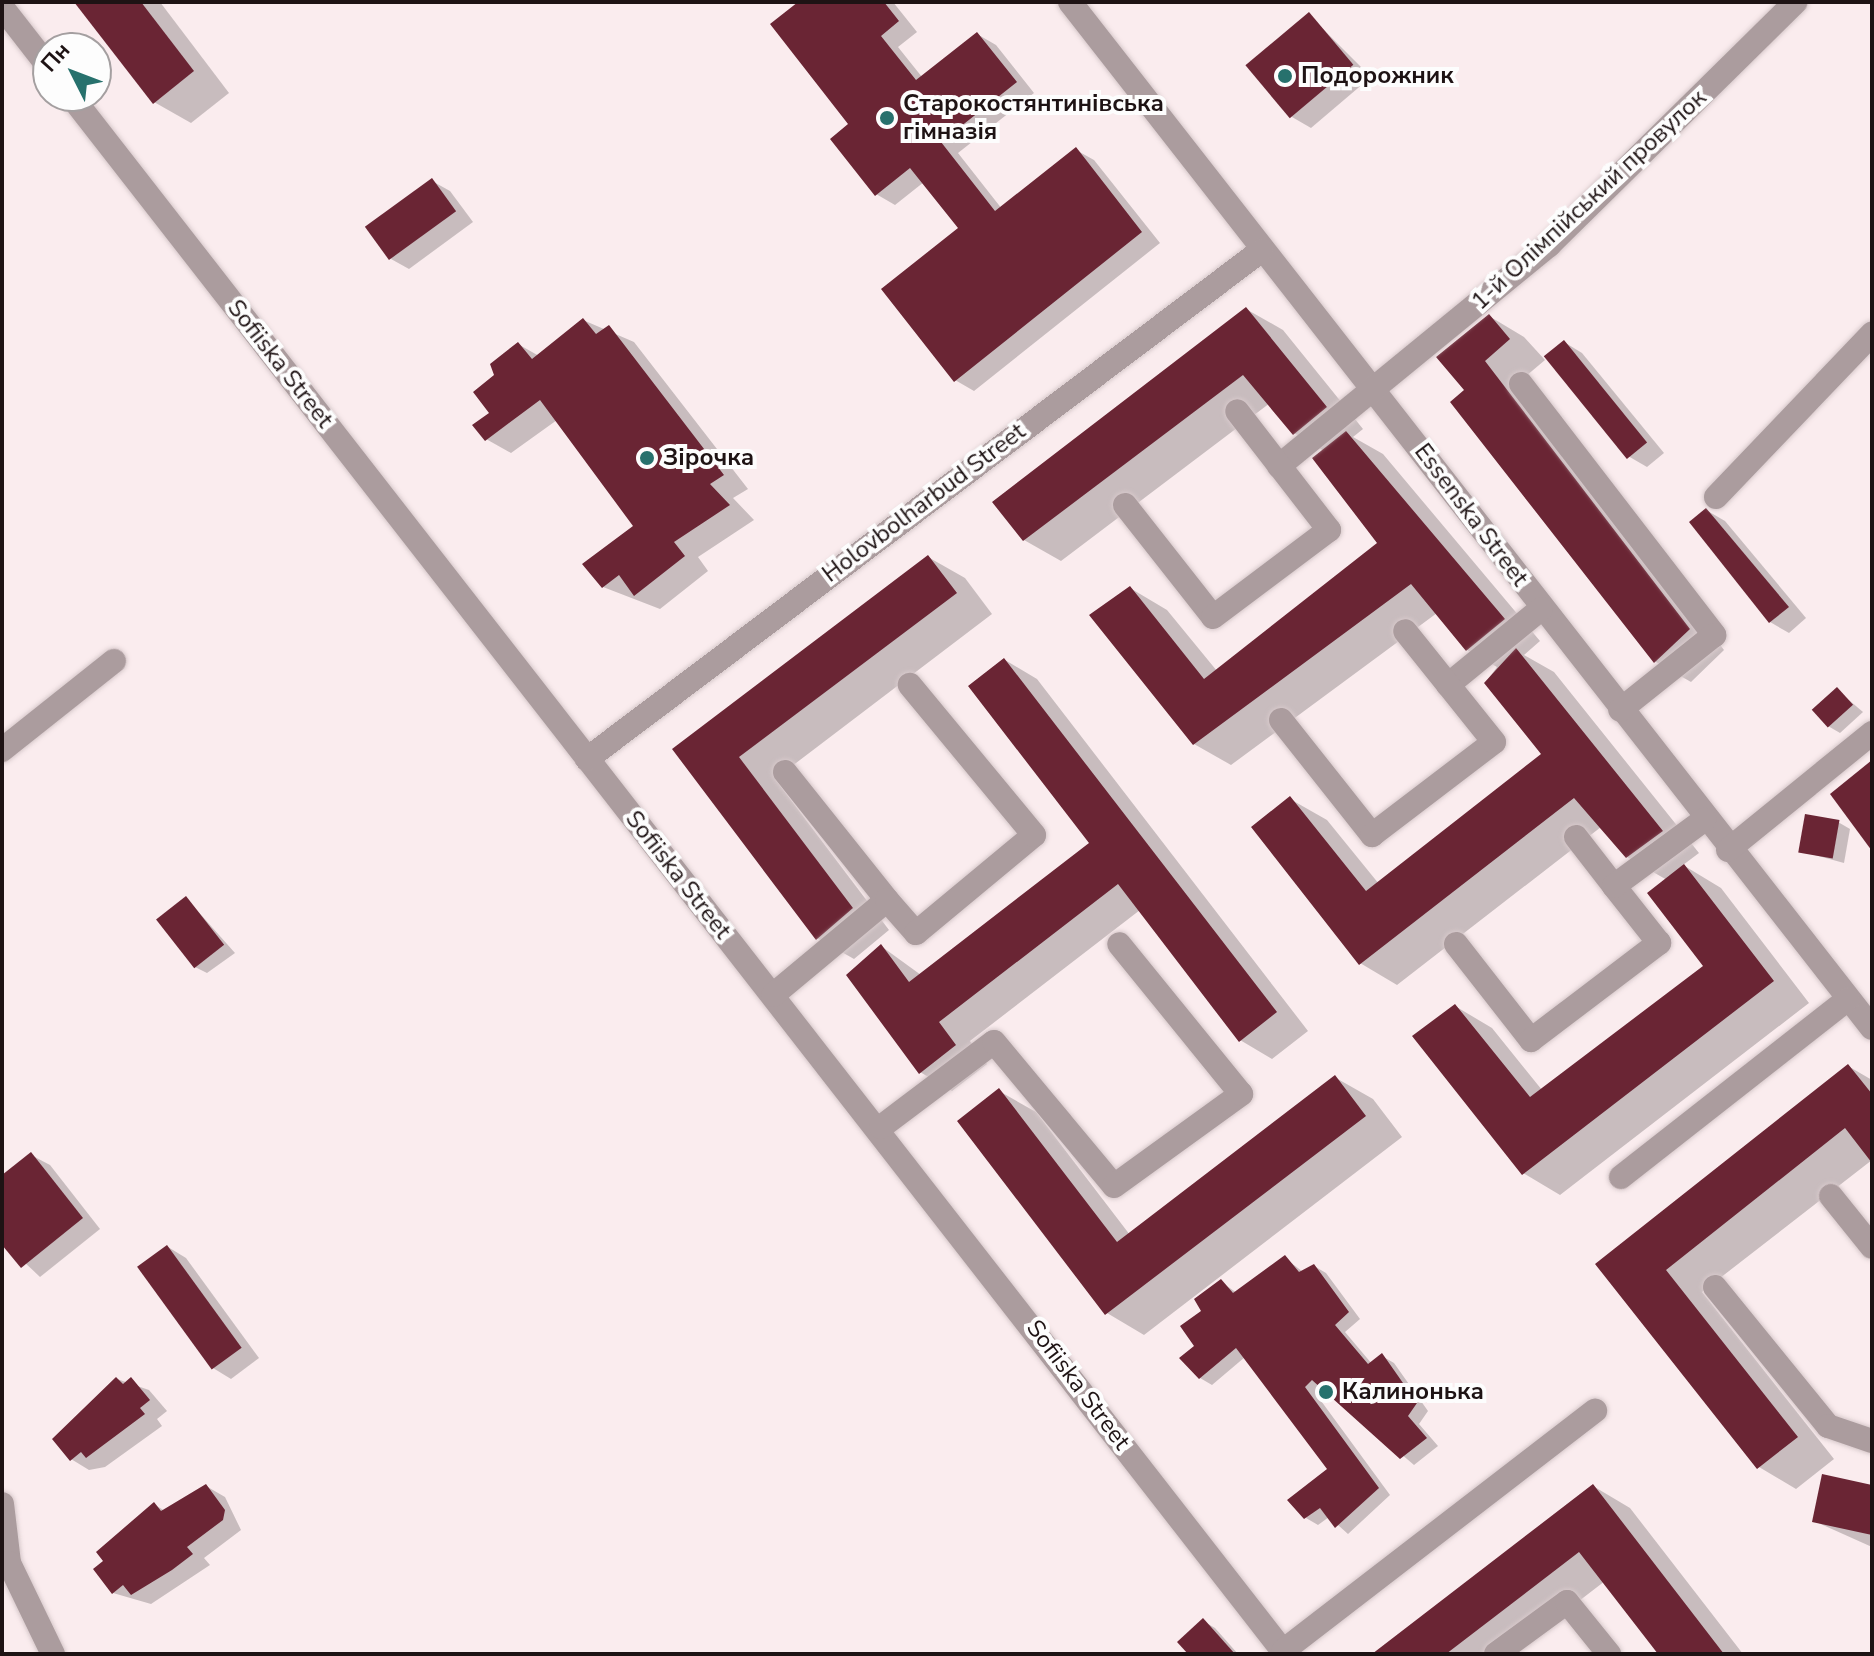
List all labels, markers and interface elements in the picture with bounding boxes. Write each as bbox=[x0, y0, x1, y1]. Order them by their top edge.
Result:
north arrow bbox=[32, 32, 112, 112]
text: Пн bbox=[34, 36, 77, 79]
place label: Подорожник bbox=[1301, 62, 1454, 90]
marker: Подорожник bbox=[1276, 67, 1294, 85]
street label: 1-й Олімпійський провулок bbox=[1466, 84, 1712, 316]
place label: Старокостянтинівська гімназія bbox=[903, 90, 1164, 146]
marker: Старокостянтинівська гімназія bbox=[878, 109, 896, 127]
street label: Sofiiska Street bbox=[221, 294, 339, 434]
street label: Holovbolharbud Street bbox=[817, 417, 1031, 589]
street label: Essenska Street bbox=[1408, 438, 1534, 592]
place label: Зірочка bbox=[663, 444, 754, 472]
marker: Зірочка bbox=[638, 449, 656, 467]
street label: Sofiiska Street bbox=[619, 805, 737, 945]
street label: Sofiiska Street bbox=[1020, 1315, 1136, 1455]
place label: Калинонька bbox=[1342, 1378, 1484, 1406]
marker: Калинонька bbox=[1317, 1383, 1335, 1401]

